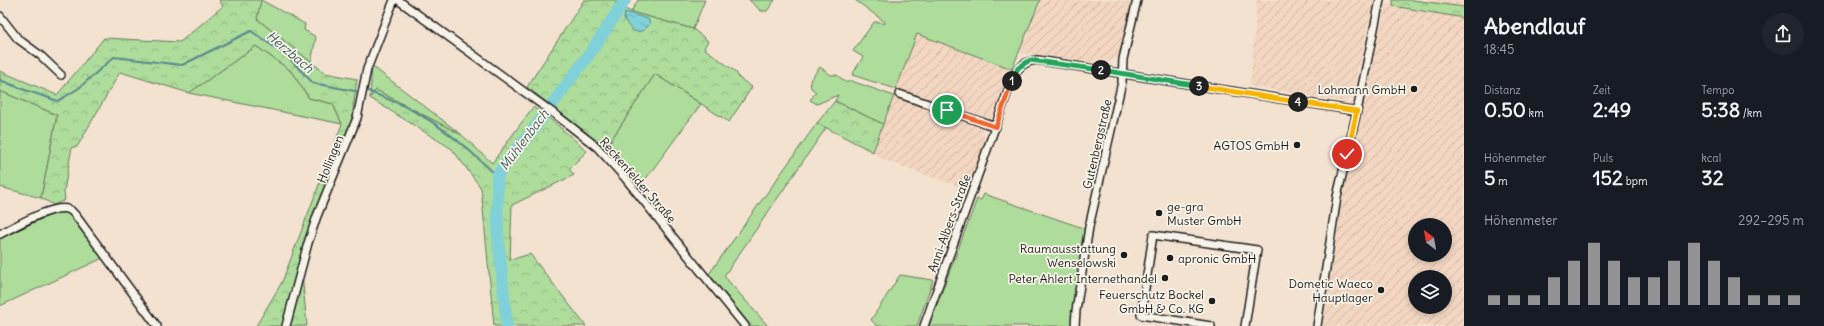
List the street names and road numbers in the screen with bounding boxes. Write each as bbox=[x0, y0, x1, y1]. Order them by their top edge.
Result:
street label: Gutenbergstraße bbox=[1079, 98, 1115, 190]
street label: Hollingen bbox=[314, 133, 346, 185]
street label: Reckenfelder Straße bbox=[597, 134, 679, 226]
street label: Anni-Albers-Straße bbox=[924, 172, 974, 274]

